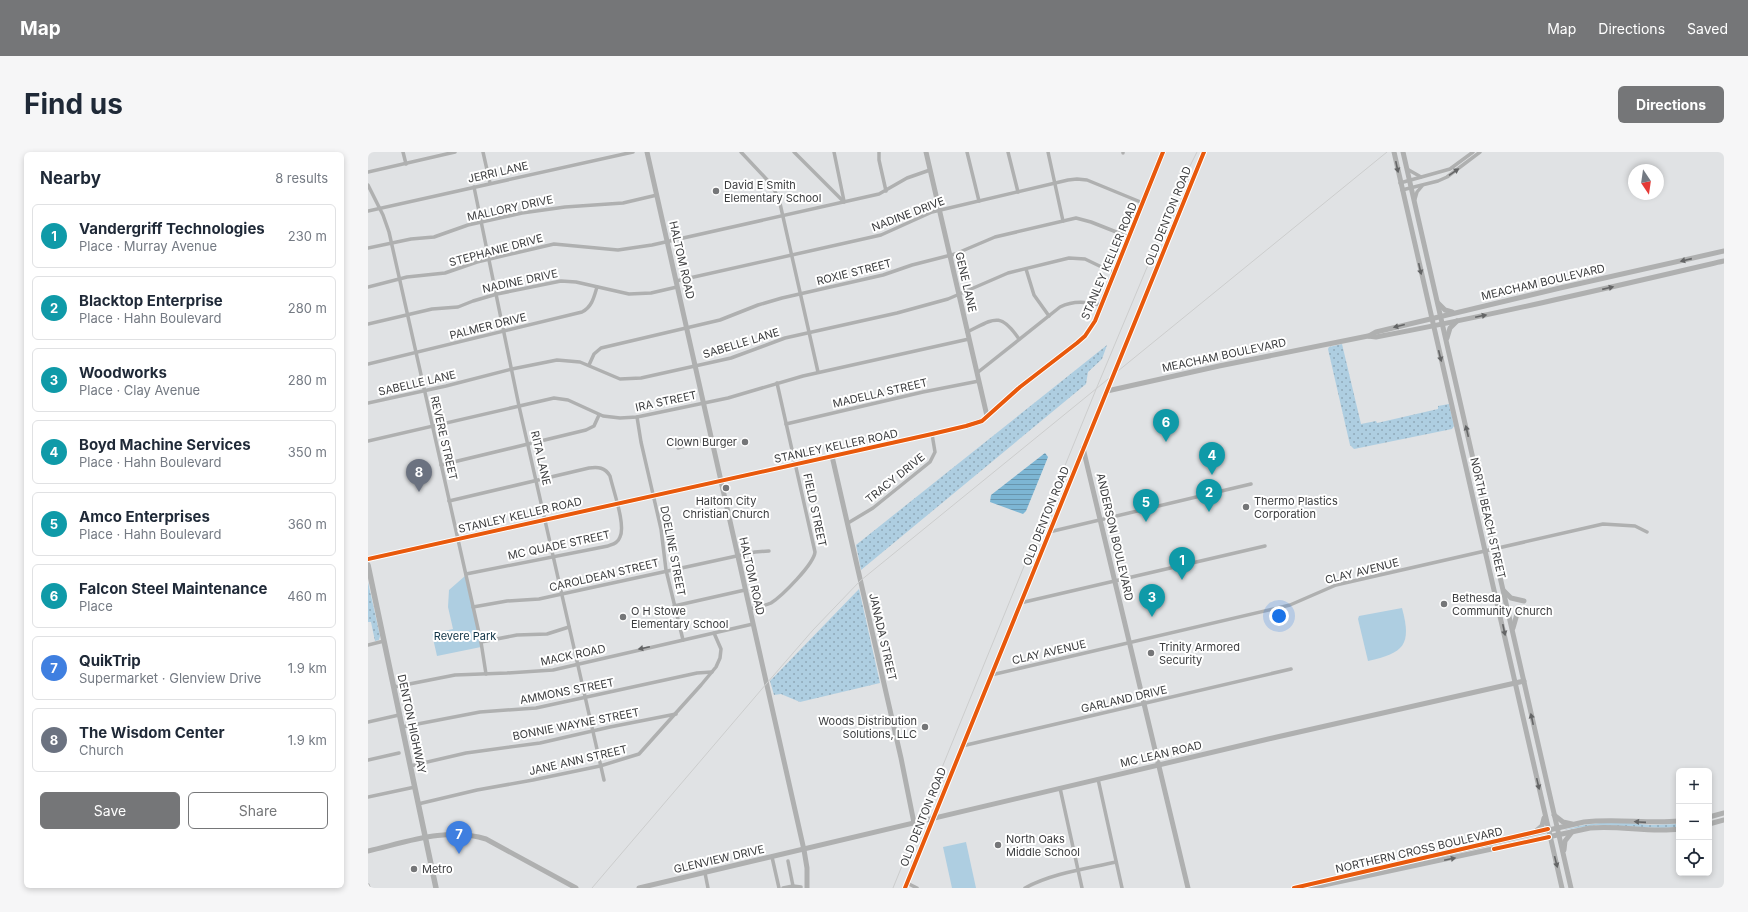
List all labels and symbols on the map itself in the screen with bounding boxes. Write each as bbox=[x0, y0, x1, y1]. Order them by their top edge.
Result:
street label: JERRI LANE bbox=[466, 158, 530, 186]
one-way arrow bbox=[1394, 161, 1400, 173]
street label: OLD DENTON ROAD bbox=[1142, 164, 1194, 268]
north arrow bbox=[1628, 164, 1664, 200]
one-way arrow bbox=[1448, 169, 1460, 176]
place label: David E Smith Elementary School bbox=[724, 178, 821, 205]
marker: David E Smith Elementary School bbox=[711, 186, 721, 196]
street label: MALLORY DRIVE bbox=[466, 192, 554, 224]
street label: NADINE DRIVE bbox=[870, 194, 946, 234]
street label: STANLEY KELLER ROAD bbox=[1078, 200, 1140, 322]
street label: HALTOM ROAD bbox=[666, 220, 698, 300]
street label: STEPHANIE DRIVE bbox=[447, 231, 545, 269]
street label: GENE LANE bbox=[952, 250, 980, 314]
street label: ROXIE STREET bbox=[815, 256, 893, 288]
one-way arrow bbox=[1680, 257, 1692, 263]
street label: MEACHAM BOULEVARD bbox=[1480, 261, 1606, 303]
one-way arrow bbox=[1417, 262, 1423, 275]
street label: NADINE DRIVE bbox=[481, 266, 559, 296]
one-way arrow bbox=[1601, 285, 1614, 291]
street label: PALMER DRIVE bbox=[448, 310, 528, 342]
one-way arrow bbox=[1474, 313, 1487, 319]
one-way arrow bbox=[1393, 323, 1405, 329]
street label: SABELLE LANE bbox=[701, 325, 781, 361]
street label: MEACHAM BOULEVARD bbox=[1161, 335, 1287, 375]
one-way arrow bbox=[1437, 350, 1443, 362]
street label: SABELLE LANE bbox=[377, 367, 457, 399]
street label: MADELLA STREET bbox=[831, 375, 929, 411]
street label: IRA STREET bbox=[634, 388, 698, 414]
street label: REVERE STREET bbox=[427, 394, 461, 482]
pin: 6 bbox=[1153, 409, 1179, 442]
one-way arrow bbox=[1463, 425, 1469, 438]
street label: STANLEY KELLER ROAD bbox=[773, 426, 899, 466]
street label: RITA LANE bbox=[528, 429, 554, 487]
place label: Clown Burger bbox=[666, 435, 737, 449]
marker: Clown Burger bbox=[740, 437, 750, 447]
pin: 4 bbox=[1199, 442, 1225, 475]
street label: TRACY DRIVE bbox=[863, 450, 927, 506]
street label: NORTH BEACH STREET bbox=[1467, 456, 1509, 580]
pin: 8 bbox=[406, 459, 432, 492]
street label: OLD DENTON ROAD bbox=[1020, 464, 1072, 568]
street label: FIELD STREET bbox=[800, 472, 830, 548]
street label: ANDERSON BOULEVARD bbox=[1094, 472, 1137, 602]
pin: 2 bbox=[1196, 479, 1222, 512]
marker: Haltom City Christian Church bbox=[721, 483, 731, 493]
pin: 5 bbox=[1133, 489, 1159, 522]
street label: STANLEY KELLER ROAD bbox=[457, 494, 583, 536]
place label: Haltom City Christian Church bbox=[682, 494, 770, 521]
place label: Thermo Plastics Corporation bbox=[1254, 494, 1338, 521]
marker: Thermo Plastics Corporation bbox=[1241, 502, 1251, 512]
street label: DOELINE STREET bbox=[657, 505, 689, 597]
street label: MC QUADE STREET bbox=[507, 527, 611, 563]
street label: HALTOM ROAD bbox=[736, 536, 768, 616]
pin: 1 bbox=[1169, 547, 1195, 580]
street label: CLAY AVENUE bbox=[1324, 555, 1400, 587]
street label: CAROLDEAN STREET bbox=[548, 556, 660, 594]
pin: 3 bbox=[1139, 584, 1165, 617]
place label: Bethesda Community Church bbox=[1452, 591, 1552, 618]
street label: JANADA STREET bbox=[866, 592, 900, 682]
marker: Bethesda Community Church bbox=[1439, 599, 1449, 609]
place label: O H Stowe Elementary School bbox=[631, 604, 728, 631]
your location bbox=[1269, 606, 1289, 626]
marker: O H Stowe Elementary School bbox=[618, 612, 628, 622]
one-way arrow bbox=[1501, 623, 1507, 636]
park label: Revere Park bbox=[434, 629, 496, 643]
street label: CLAY AVENUE bbox=[1011, 637, 1087, 667]
place label: Trinity Armored Security bbox=[1159, 640, 1240, 667]
street label: MACK ROAD bbox=[539, 641, 607, 669]
one-way arrow bbox=[638, 646, 651, 652]
marker: Trinity Armored Security bbox=[1146, 648, 1156, 658]
street label: DENTON HIGHWAY bbox=[395, 673, 429, 776]
street label: AMMONS STREET bbox=[519, 675, 615, 707]
street label: GARLAND DRIVE bbox=[1080, 682, 1168, 716]
street label: BONNIE WAYNE STREET bbox=[511, 705, 641, 743]
one-way arrow bbox=[1528, 713, 1534, 725]
place label: Woods Distribution Solutions, LLC bbox=[818, 714, 917, 741]
marker: Woods Distribution Solutions, LLC bbox=[920, 722, 930, 732]
street label: MC LEAN ROAD bbox=[1119, 738, 1203, 770]
street label: JANE ANN STREET bbox=[527, 742, 629, 778]
street label: OLD DENTON ROAD bbox=[897, 765, 949, 869]
one-way arrow bbox=[1535, 777, 1541, 790]
one-way arrow bbox=[1634, 819, 1646, 826]
pin: 7 bbox=[446, 821, 472, 854]
street label: NORTHERN CROSS BOULEVARD bbox=[1334, 824, 1504, 876]
place label: North Oaks Middle School bbox=[1006, 832, 1080, 859]
marker: North Oaks Middle School bbox=[993, 840, 1003, 850]
street label: GLENVIEW DRIVE bbox=[672, 842, 766, 876]
one-way arrow bbox=[1444, 855, 1456, 861]
one-way arrow bbox=[1553, 856, 1559, 869]
place label: Metro bbox=[422, 862, 453, 876]
marker: Metro bbox=[409, 864, 419, 874]

